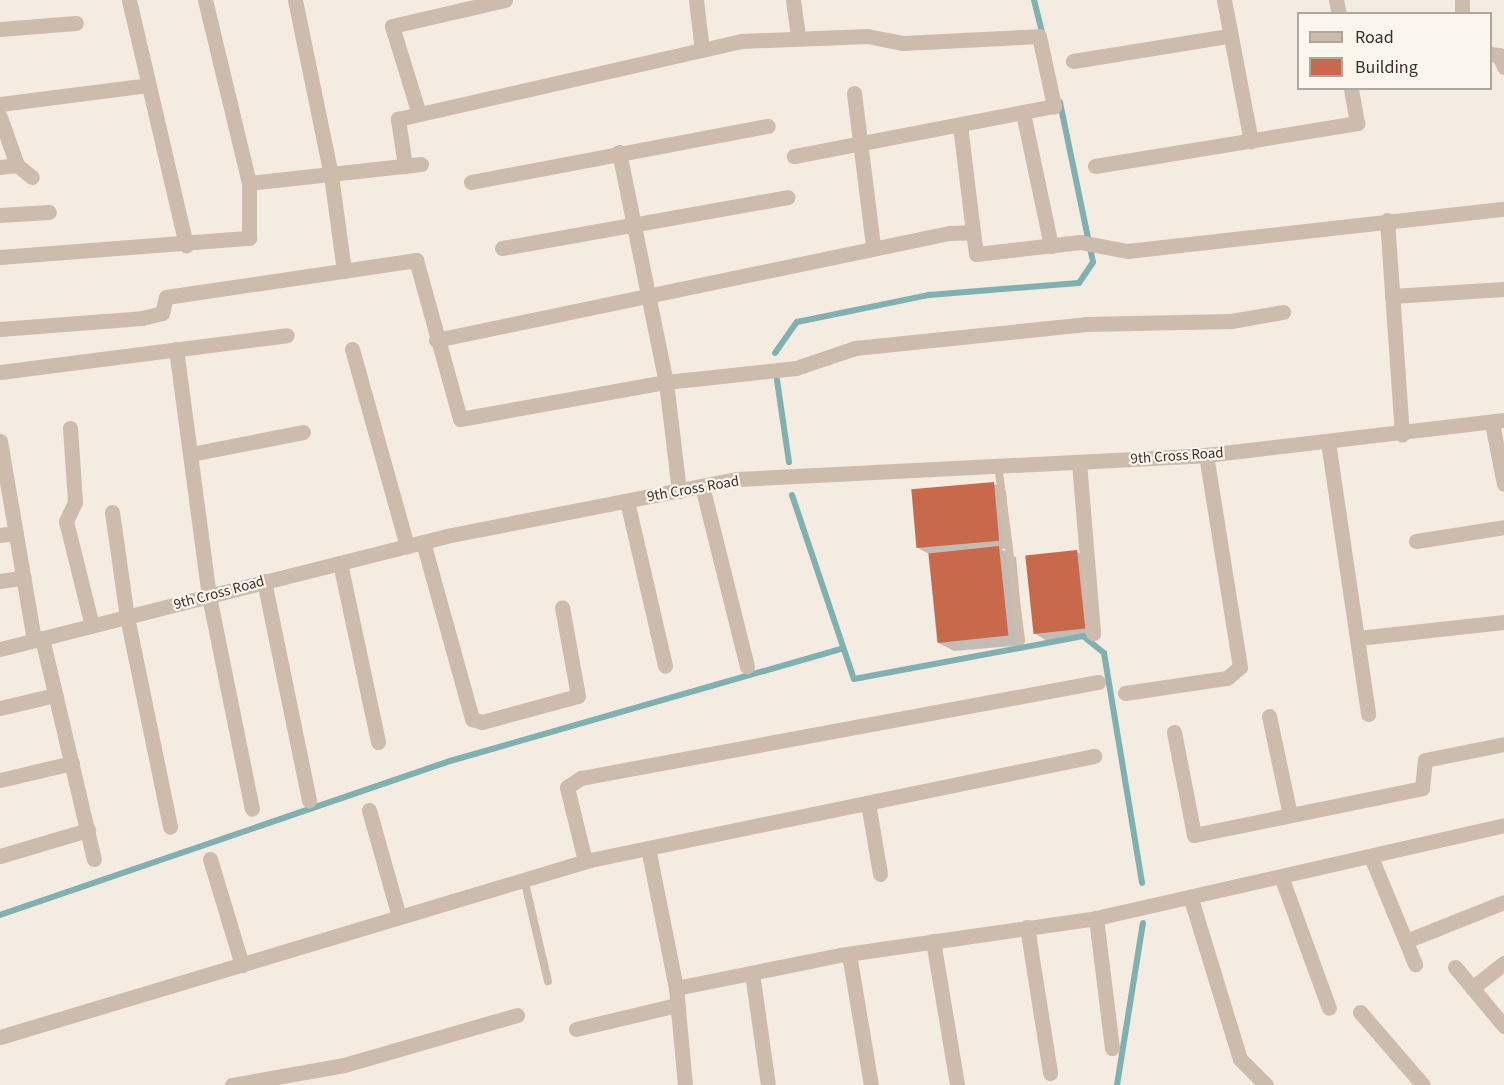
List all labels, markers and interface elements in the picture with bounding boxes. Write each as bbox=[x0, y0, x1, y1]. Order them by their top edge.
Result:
legend bbox=[1297, 12, 1492, 90]
text: Road bbox=[1355, 25, 1394, 50]
text: Building bbox=[1355, 55, 1418, 80]
street label: 9th Cross Road bbox=[1130, 444, 1224, 468]
street label: 9th Cross Road bbox=[646, 472, 740, 506]
street label: 9th Cross Road bbox=[172, 572, 266, 614]

